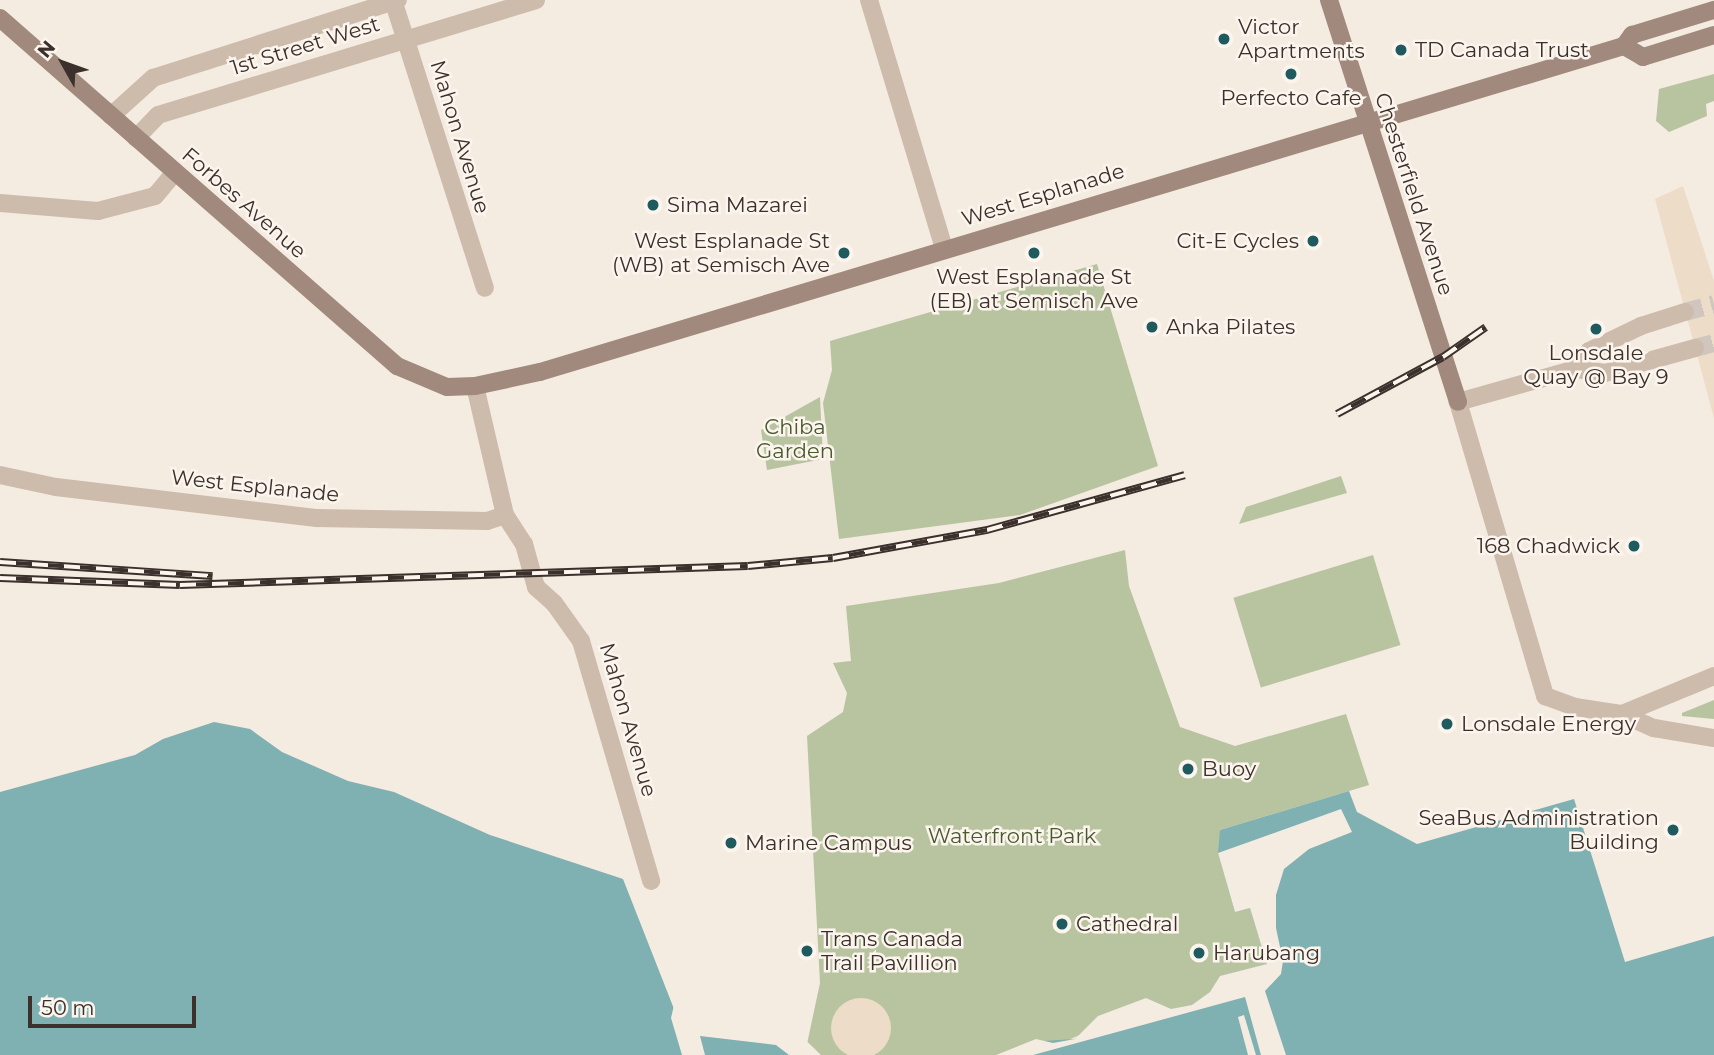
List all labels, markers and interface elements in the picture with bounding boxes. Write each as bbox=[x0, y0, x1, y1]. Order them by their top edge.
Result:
street label: 1st Street West bbox=[227, 11, 383, 81]
place label: Victor Apartments bbox=[1238, 14, 1365, 64]
north arrow bbox=[28, 28, 98, 98]
marker: Victor Apartments bbox=[1216, 31, 1232, 47]
text: N bbox=[33, 36, 60, 62]
place label: TD Canada Trust bbox=[1415, 37, 1589, 63]
marker: TD Canada Trust bbox=[1393, 42, 1409, 58]
street label: Mahon Avenue bbox=[425, 57, 495, 217]
marker: Perfecto Cafe bbox=[1283, 66, 1299, 82]
place label: Perfecto Cafe bbox=[1220, 85, 1362, 111]
street label: Chesterfield Avenue bbox=[1369, 89, 1459, 299]
street label: Forbes Avenue bbox=[177, 142, 311, 264]
street label: West Esplanade bbox=[958, 158, 1128, 232]
place label: Sima Mazarei bbox=[667, 192, 808, 218]
marker: Sima Mazarei bbox=[645, 197, 661, 213]
place label: West Esplanade St (WB) at Semisch Ave bbox=[612, 228, 830, 278]
place label: Cit-E Cycles bbox=[1177, 228, 1299, 254]
marker: Cit-E Cycles bbox=[1305, 233, 1321, 249]
marker: West Esplanade St (WB) at Semisch Ave bbox=[836, 245, 852, 261]
marker: West Esplanade St (EB) at Semisch Ave bbox=[1026, 245, 1042, 261]
place label: West Esplanade St (EB) at Semisch Ave bbox=[929, 264, 1139, 314]
place label: Anka Pilates bbox=[1166, 314, 1295, 340]
marker: Anka Pilates bbox=[1144, 319, 1160, 335]
marker: Lonsdale Quay @ Bay 9 bbox=[1588, 321, 1604, 337]
place label: Lonsdale Quay @ Bay 9 bbox=[1523, 340, 1669, 390]
park label: Chiba Garden bbox=[756, 414, 834, 464]
street label: West Esplanade bbox=[170, 465, 340, 507]
place label: 168 Chadwick bbox=[1477, 533, 1620, 559]
marker: 168 Chadwick bbox=[1626, 538, 1642, 554]
street label: Mahon Avenue bbox=[594, 640, 662, 800]
place label: Lonsdale Energy bbox=[1461, 711, 1636, 737]
marker: Lonsdale Energy bbox=[1439, 716, 1455, 732]
place label: Buoy bbox=[1202, 756, 1256, 782]
marker: Buoy bbox=[1180, 761, 1196, 777]
place label: SeaBus Administration Building bbox=[1418, 805, 1659, 855]
marker: SeaBus Administration Building bbox=[1665, 822, 1681, 838]
park label: Waterfront Park bbox=[928, 823, 1096, 849]
place label: Marine Campus bbox=[745, 830, 912, 856]
marker: Marine Campus bbox=[723, 835, 739, 851]
place label: Cathedral bbox=[1076, 911, 1178, 937]
marker: Cathedral bbox=[1054, 916, 1070, 932]
place label: Trans Canada Trail Pavillion bbox=[821, 926, 963, 976]
place label: Harubang bbox=[1213, 940, 1320, 966]
marker: Trans Canada Trail Pavillion bbox=[799, 943, 815, 959]
marker: Harubang bbox=[1191, 945, 1207, 961]
scale bar bbox=[32, 982, 200, 1026]
text: 50 m bbox=[41, 995, 95, 1020]

